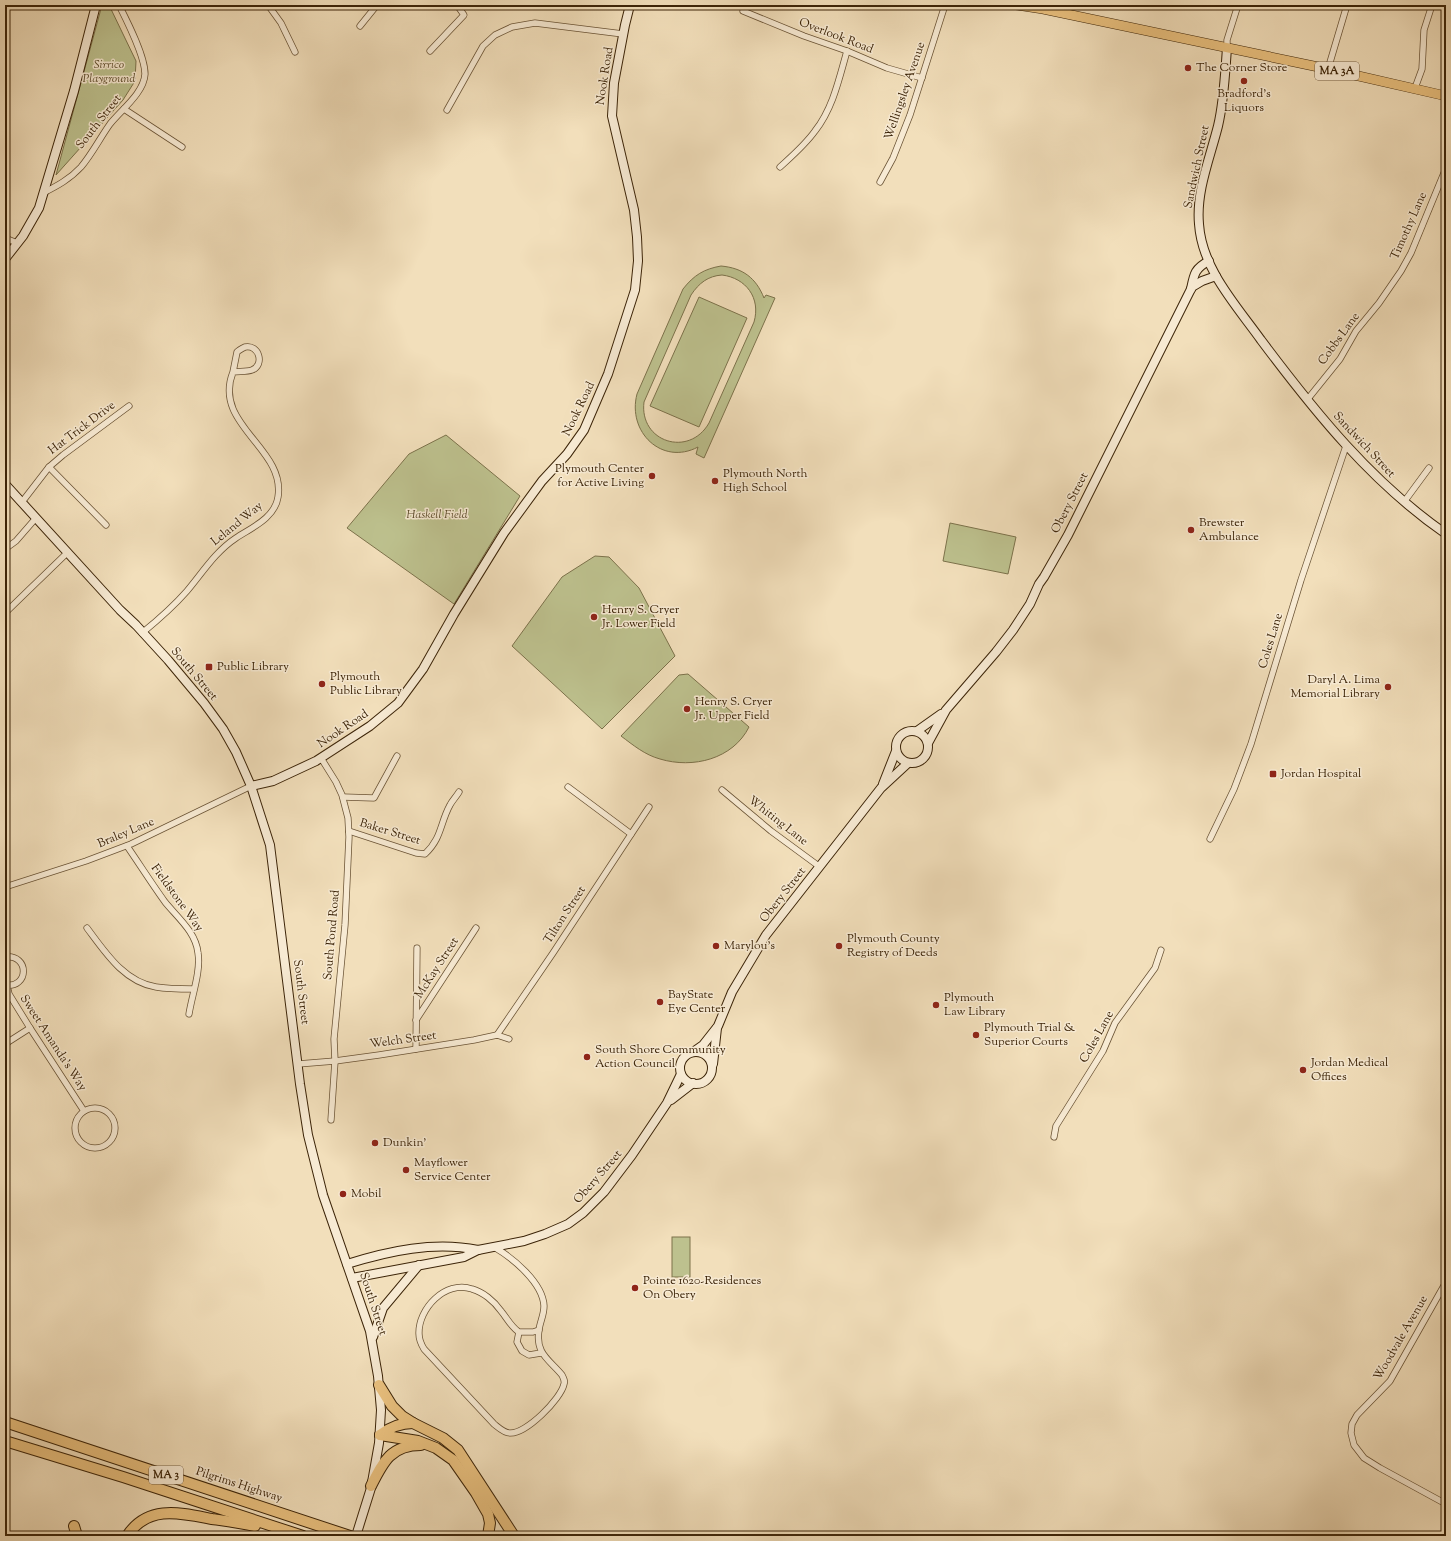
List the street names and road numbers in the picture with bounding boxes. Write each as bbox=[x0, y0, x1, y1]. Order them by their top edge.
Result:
street label: Overlook Road bbox=[796, 14, 876, 59]
street label: Wellingsley Avenue bbox=[880, 39, 930, 142]
street label: Nook Road bbox=[592, 45, 619, 106]
road number: MA 3A bbox=[1315, 62, 1359, 80]
street label: South Street bbox=[72, 91, 126, 153]
street label: Sandwich Street bbox=[1179, 124, 1215, 210]
street label: Timothy Lane bbox=[1386, 189, 1432, 263]
street label: Cobbs Lane bbox=[1314, 309, 1365, 369]
street label: Nook Road bbox=[558, 379, 600, 439]
street label: Hat Trick Drive bbox=[45, 396, 120, 459]
street label: Sandwich Street bbox=[1329, 408, 1399, 482]
street label: Obery Street bbox=[1047, 469, 1093, 537]
street label: Leland Way bbox=[207, 498, 267, 550]
street label: Coles Lane bbox=[1254, 611, 1288, 671]
street label: South Street bbox=[166, 643, 222, 705]
street label: Nook Road bbox=[314, 705, 372, 753]
street label: Whiting Lane bbox=[744, 792, 812, 850]
street label: Braley Lane bbox=[95, 813, 158, 853]
street label: Baker Street bbox=[357, 814, 423, 850]
street label: Fieldstone Way bbox=[146, 860, 208, 936]
street label: Obery Street bbox=[755, 863, 811, 927]
street label: Tilton Street bbox=[540, 883, 590, 947]
street label: South Pond Road bbox=[319, 889, 345, 981]
street label: McKay Street bbox=[410, 934, 464, 1002]
street label: South Street bbox=[288, 958, 314, 1026]
street label: Sweet Amanda's Way bbox=[15, 991, 91, 1095]
street label: Coles Lane bbox=[1075, 1007, 1119, 1066]
street label: Welch Street bbox=[369, 1026, 437, 1054]
street label: Obery Street bbox=[569, 1146, 627, 1208]
street label: South Street bbox=[354, 1270, 392, 1338]
street label: Woodvale Avenue bbox=[1369, 1292, 1433, 1384]
street label: Pilgrims Highway bbox=[193, 1463, 285, 1507]
road number: MA 3 bbox=[149, 1466, 183, 1484]

